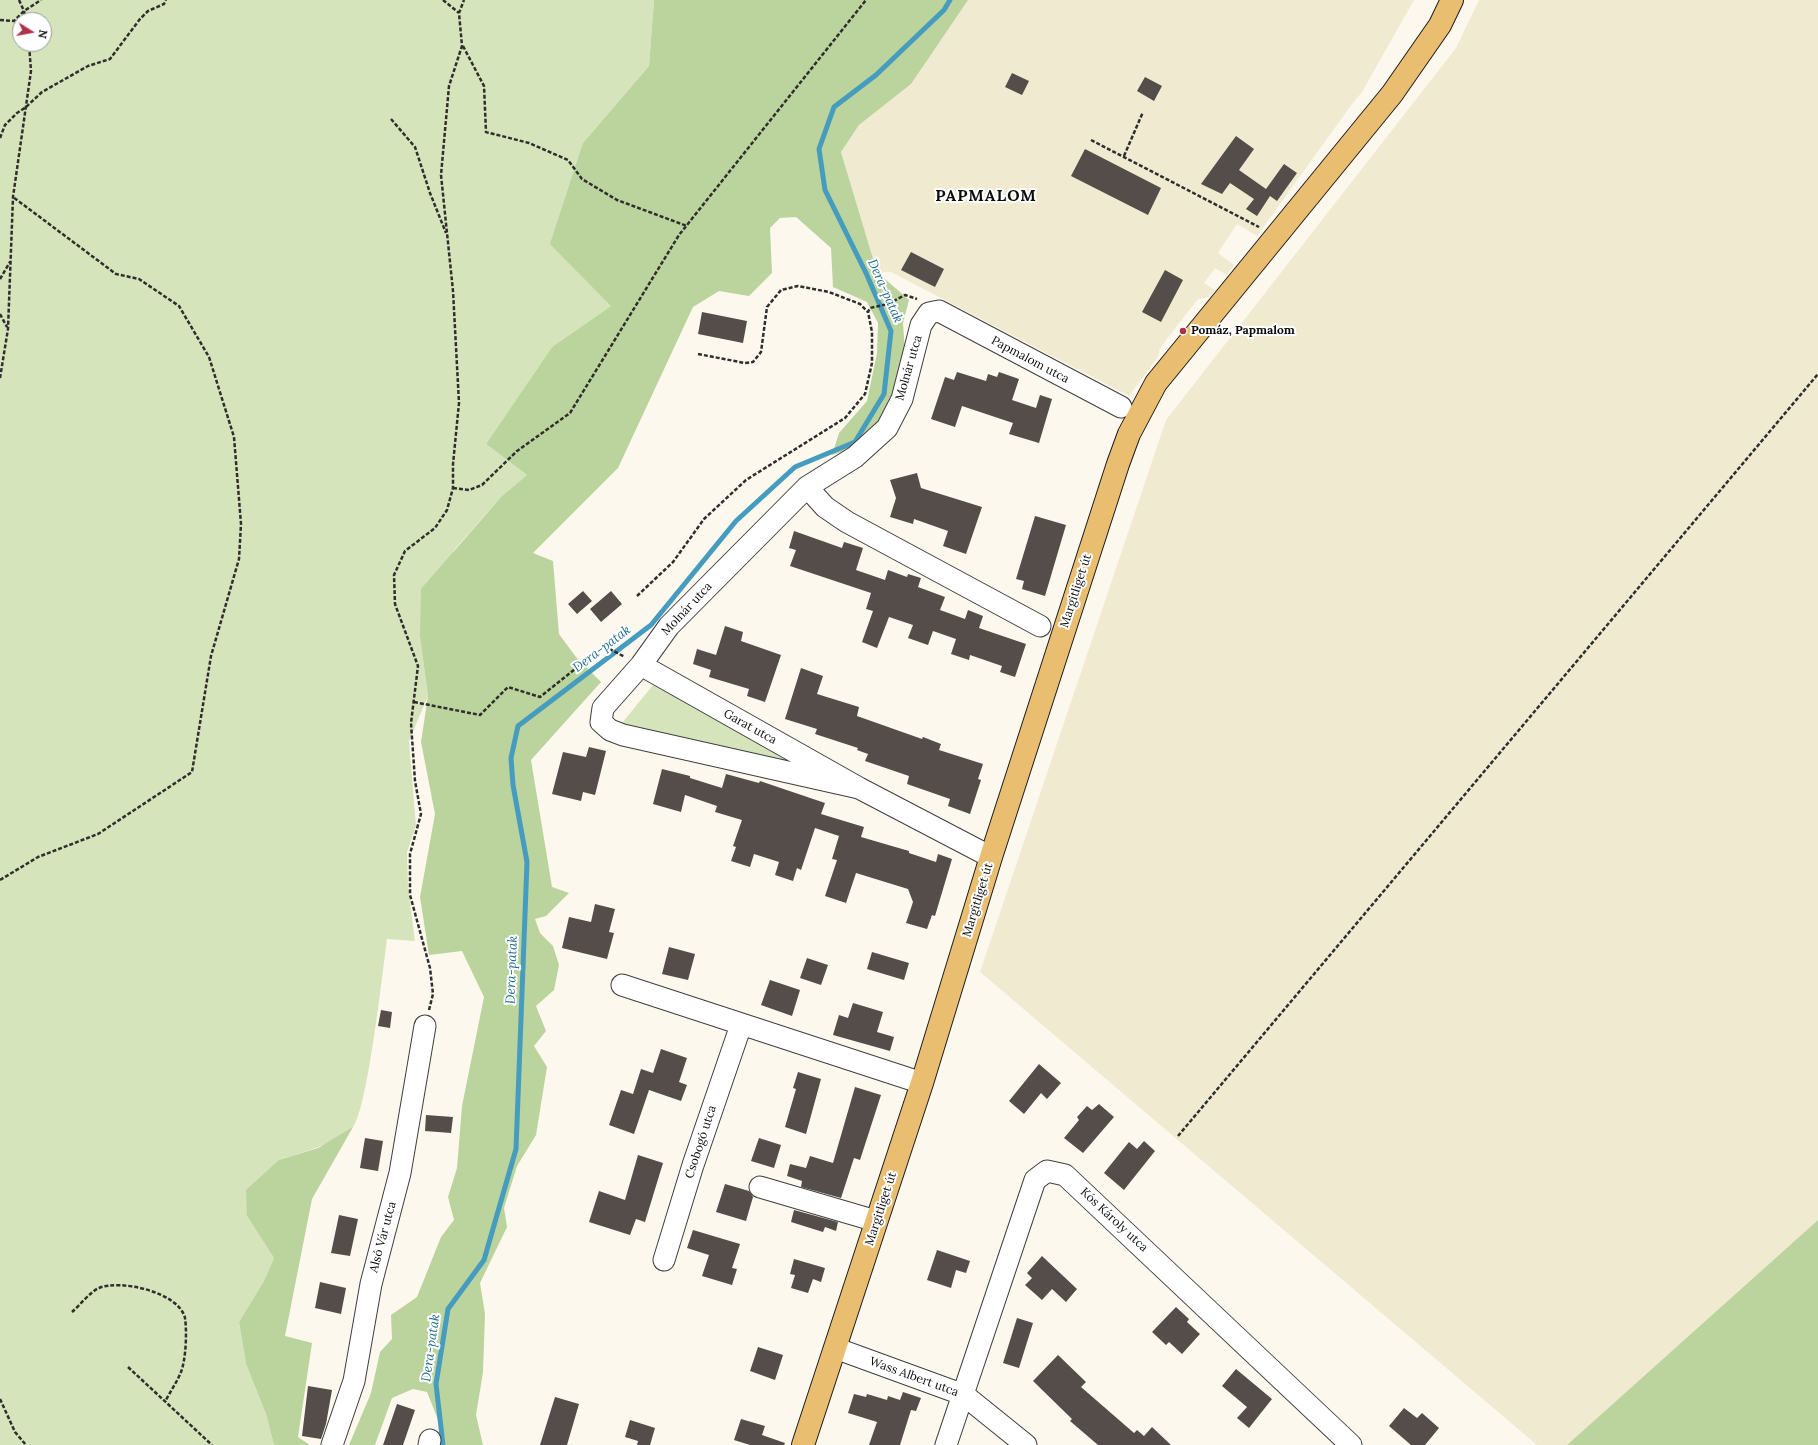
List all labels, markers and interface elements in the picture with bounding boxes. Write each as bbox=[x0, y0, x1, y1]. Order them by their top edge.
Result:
north arrow bbox=[12, 12, 52, 52]
text: N bbox=[35, 29, 50, 40]
district label: PAPMALOM bbox=[935, 186, 1037, 206]
water label: Dera-patak bbox=[864, 257, 906, 325]
place label: Pomáz, Papmalom bbox=[1191, 324, 1295, 338]
marker: Pomáz, Papmalom bbox=[1178, 326, 1188, 336]
street label: Papmalom utca bbox=[989, 333, 1071, 387]
street label: Molnár utca bbox=[893, 334, 925, 402]
street label: Margitliget út bbox=[1057, 552, 1095, 630]
street label: Molnár utca bbox=[659, 579, 715, 639]
water label: Dera-patak bbox=[570, 622, 634, 676]
street label: Garat utca bbox=[721, 706, 779, 748]
street label: Margitliget út bbox=[960, 861, 996, 939]
water label: Dera-patak bbox=[503, 936, 521, 1004]
street label: Csobogó utca bbox=[682, 1104, 720, 1180]
street label: Margitliget út bbox=[862, 1170, 900, 1248]
street label: Kós Károly utca bbox=[1077, 1185, 1151, 1255]
street label: Alsó Vár utca bbox=[367, 1200, 399, 1274]
water label: Dera-patak bbox=[419, 1313, 443, 1383]
street label: Wass Albert utca bbox=[868, 1354, 960, 1400]

